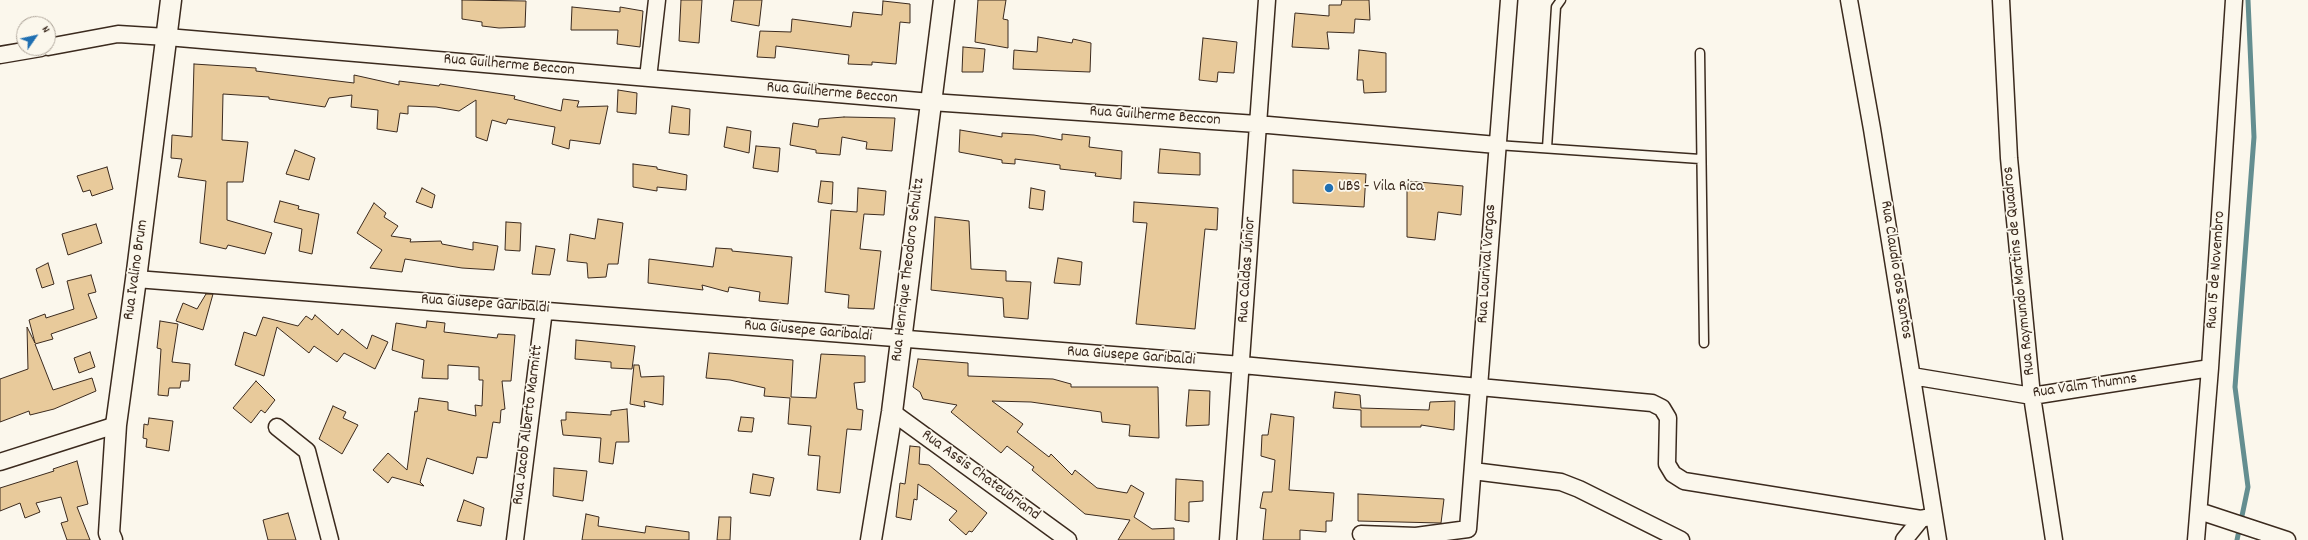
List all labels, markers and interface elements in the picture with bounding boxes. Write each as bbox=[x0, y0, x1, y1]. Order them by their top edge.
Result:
north arrow bbox=[16, 16, 56, 56]
text: N bbox=[37, 23, 53, 37]
street label: Rua Guilherme Beccon bbox=[443, 51, 575, 81]
street label: Rua Guilherme Beccon bbox=[766, 79, 898, 109]
street label: Rua Guilherme Beccon bbox=[1089, 103, 1221, 131]
street label: Rua Raymundo Martins de Quadros bbox=[1999, 166, 2041, 376]
street label: Rua Henrique Theodoro Schultz bbox=[888, 177, 930, 363]
place label: UBS - Vila Rica bbox=[1338, 178, 1423, 198]
marker: UBS - Vila Rica bbox=[1323, 182, 1335, 194]
street label: Rua Claudio dos Santos bbox=[1875, 199, 1915, 341]
street label: Rua Lourival Vargas bbox=[1474, 204, 1502, 324]
street label: Rua 15 de Novembro bbox=[2203, 210, 2231, 330]
street label: Rua Caldas Júnior bbox=[1235, 216, 1261, 324]
street label: Rua Ivalino Brum bbox=[120, 219, 154, 321]
street label: Rua Giusepe Garibaldi bbox=[420, 291, 550, 319]
street label: Rua Giusepe Garibaldi bbox=[743, 317, 873, 347]
street label: Rua Giusepe Garibaldi bbox=[1066, 343, 1196, 371]
street label: Rua Jacob Alberto Marmitt bbox=[510, 344, 548, 506]
street label: Rua Valm Thumns bbox=[2032, 370, 2138, 404]
street label: Rua Assis Chateubriand bbox=[917, 426, 1043, 526]

